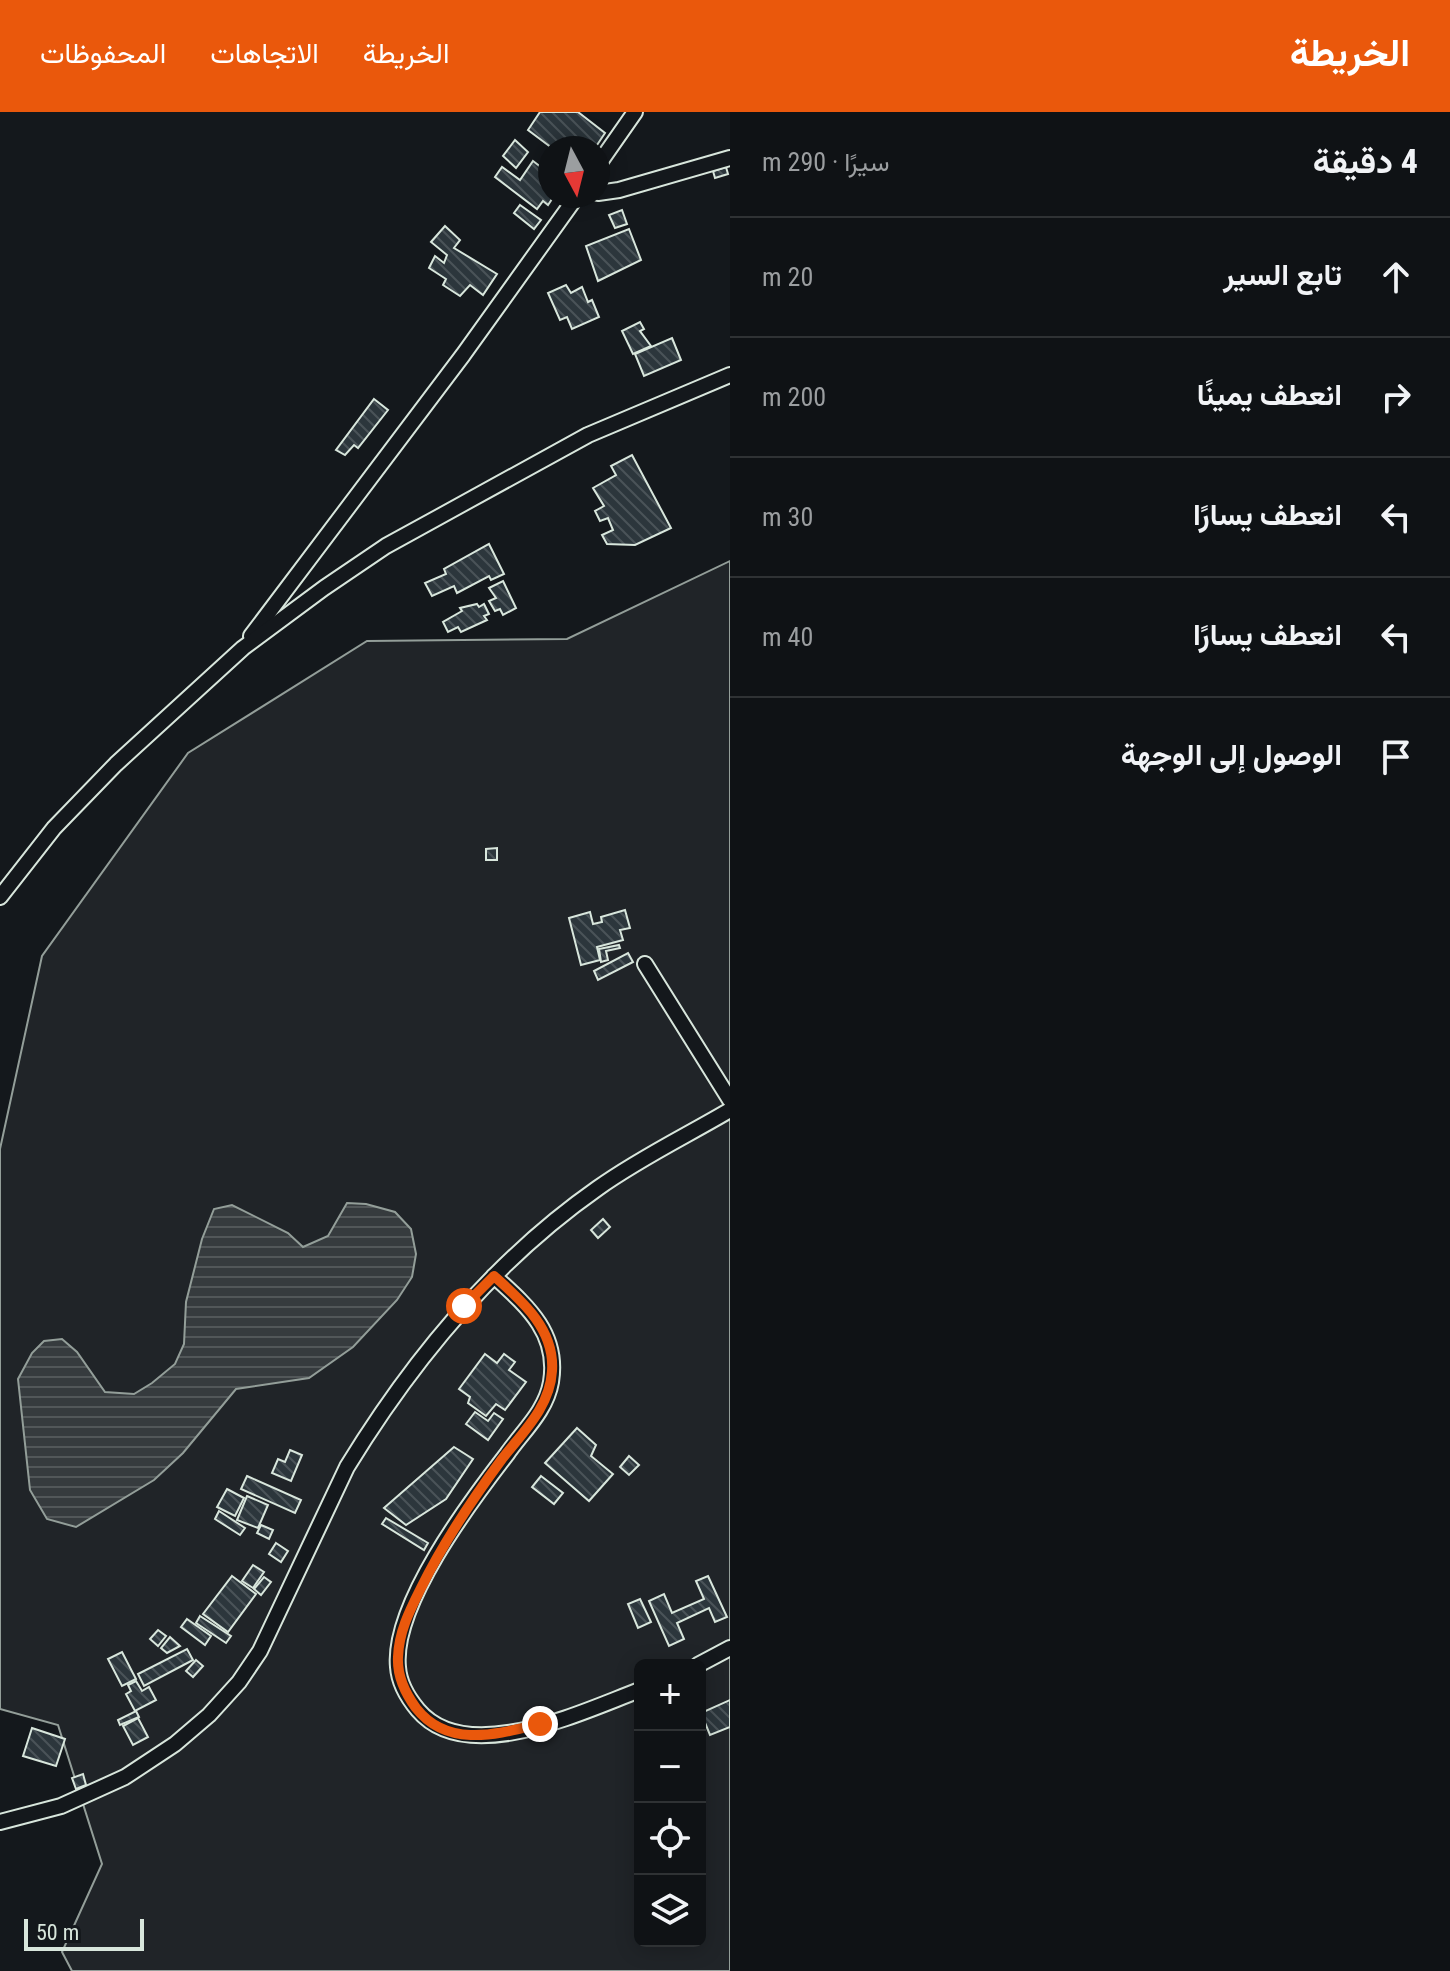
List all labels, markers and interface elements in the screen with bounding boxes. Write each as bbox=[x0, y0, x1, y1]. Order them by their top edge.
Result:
text: الخريطة bbox=[1290, 31, 1410, 75]
text: المحفوظات bbox=[40, 37, 166, 70]
text: الاتجاهات bbox=[210, 37, 319, 70]
text: الخريطة bbox=[363, 37, 449, 70]
north arrow bbox=[538, 136, 610, 208]
text: 4 دقيقة bbox=[1313, 141, 1418, 181]
text: سيرًا · 290 m bbox=[762, 147, 889, 177]
icon: ahead bbox=[1374, 255, 1418, 299]
text: تابع السير bbox=[1223, 257, 1342, 292]
text: 20 m bbox=[762, 262, 813, 292]
icon: right bbox=[1374, 375, 1418, 419]
text: انعطف يمينًا bbox=[1197, 377, 1342, 412]
text: 200 m bbox=[762, 382, 826, 412]
icon: left bbox=[1374, 495, 1418, 539]
text: انعطف يسارًا bbox=[1193, 497, 1342, 532]
text: 30 m bbox=[762, 502, 813, 532]
icon: left bbox=[1374, 615, 1418, 659]
text: انعطف يسارًا bbox=[1193, 617, 1342, 652]
text: 40 m bbox=[762, 622, 813, 652]
icon: arrive bbox=[1374, 735, 1418, 779]
text: الوصول إلى الوجهة bbox=[1121, 737, 1342, 772]
route start bbox=[446, 1288, 482, 1324]
map controls bbox=[634, 1659, 706, 1947]
button: + bbox=[634, 1659, 706, 1731]
route end bbox=[522, 1706, 558, 1742]
button: − bbox=[634, 1731, 706, 1803]
button: locate bbox=[634, 1803, 706, 1875]
button: layers bbox=[634, 1875, 706, 1947]
scale bar bbox=[24, 1915, 144, 1951]
text: 50 m bbox=[36, 1920, 79, 1945]

